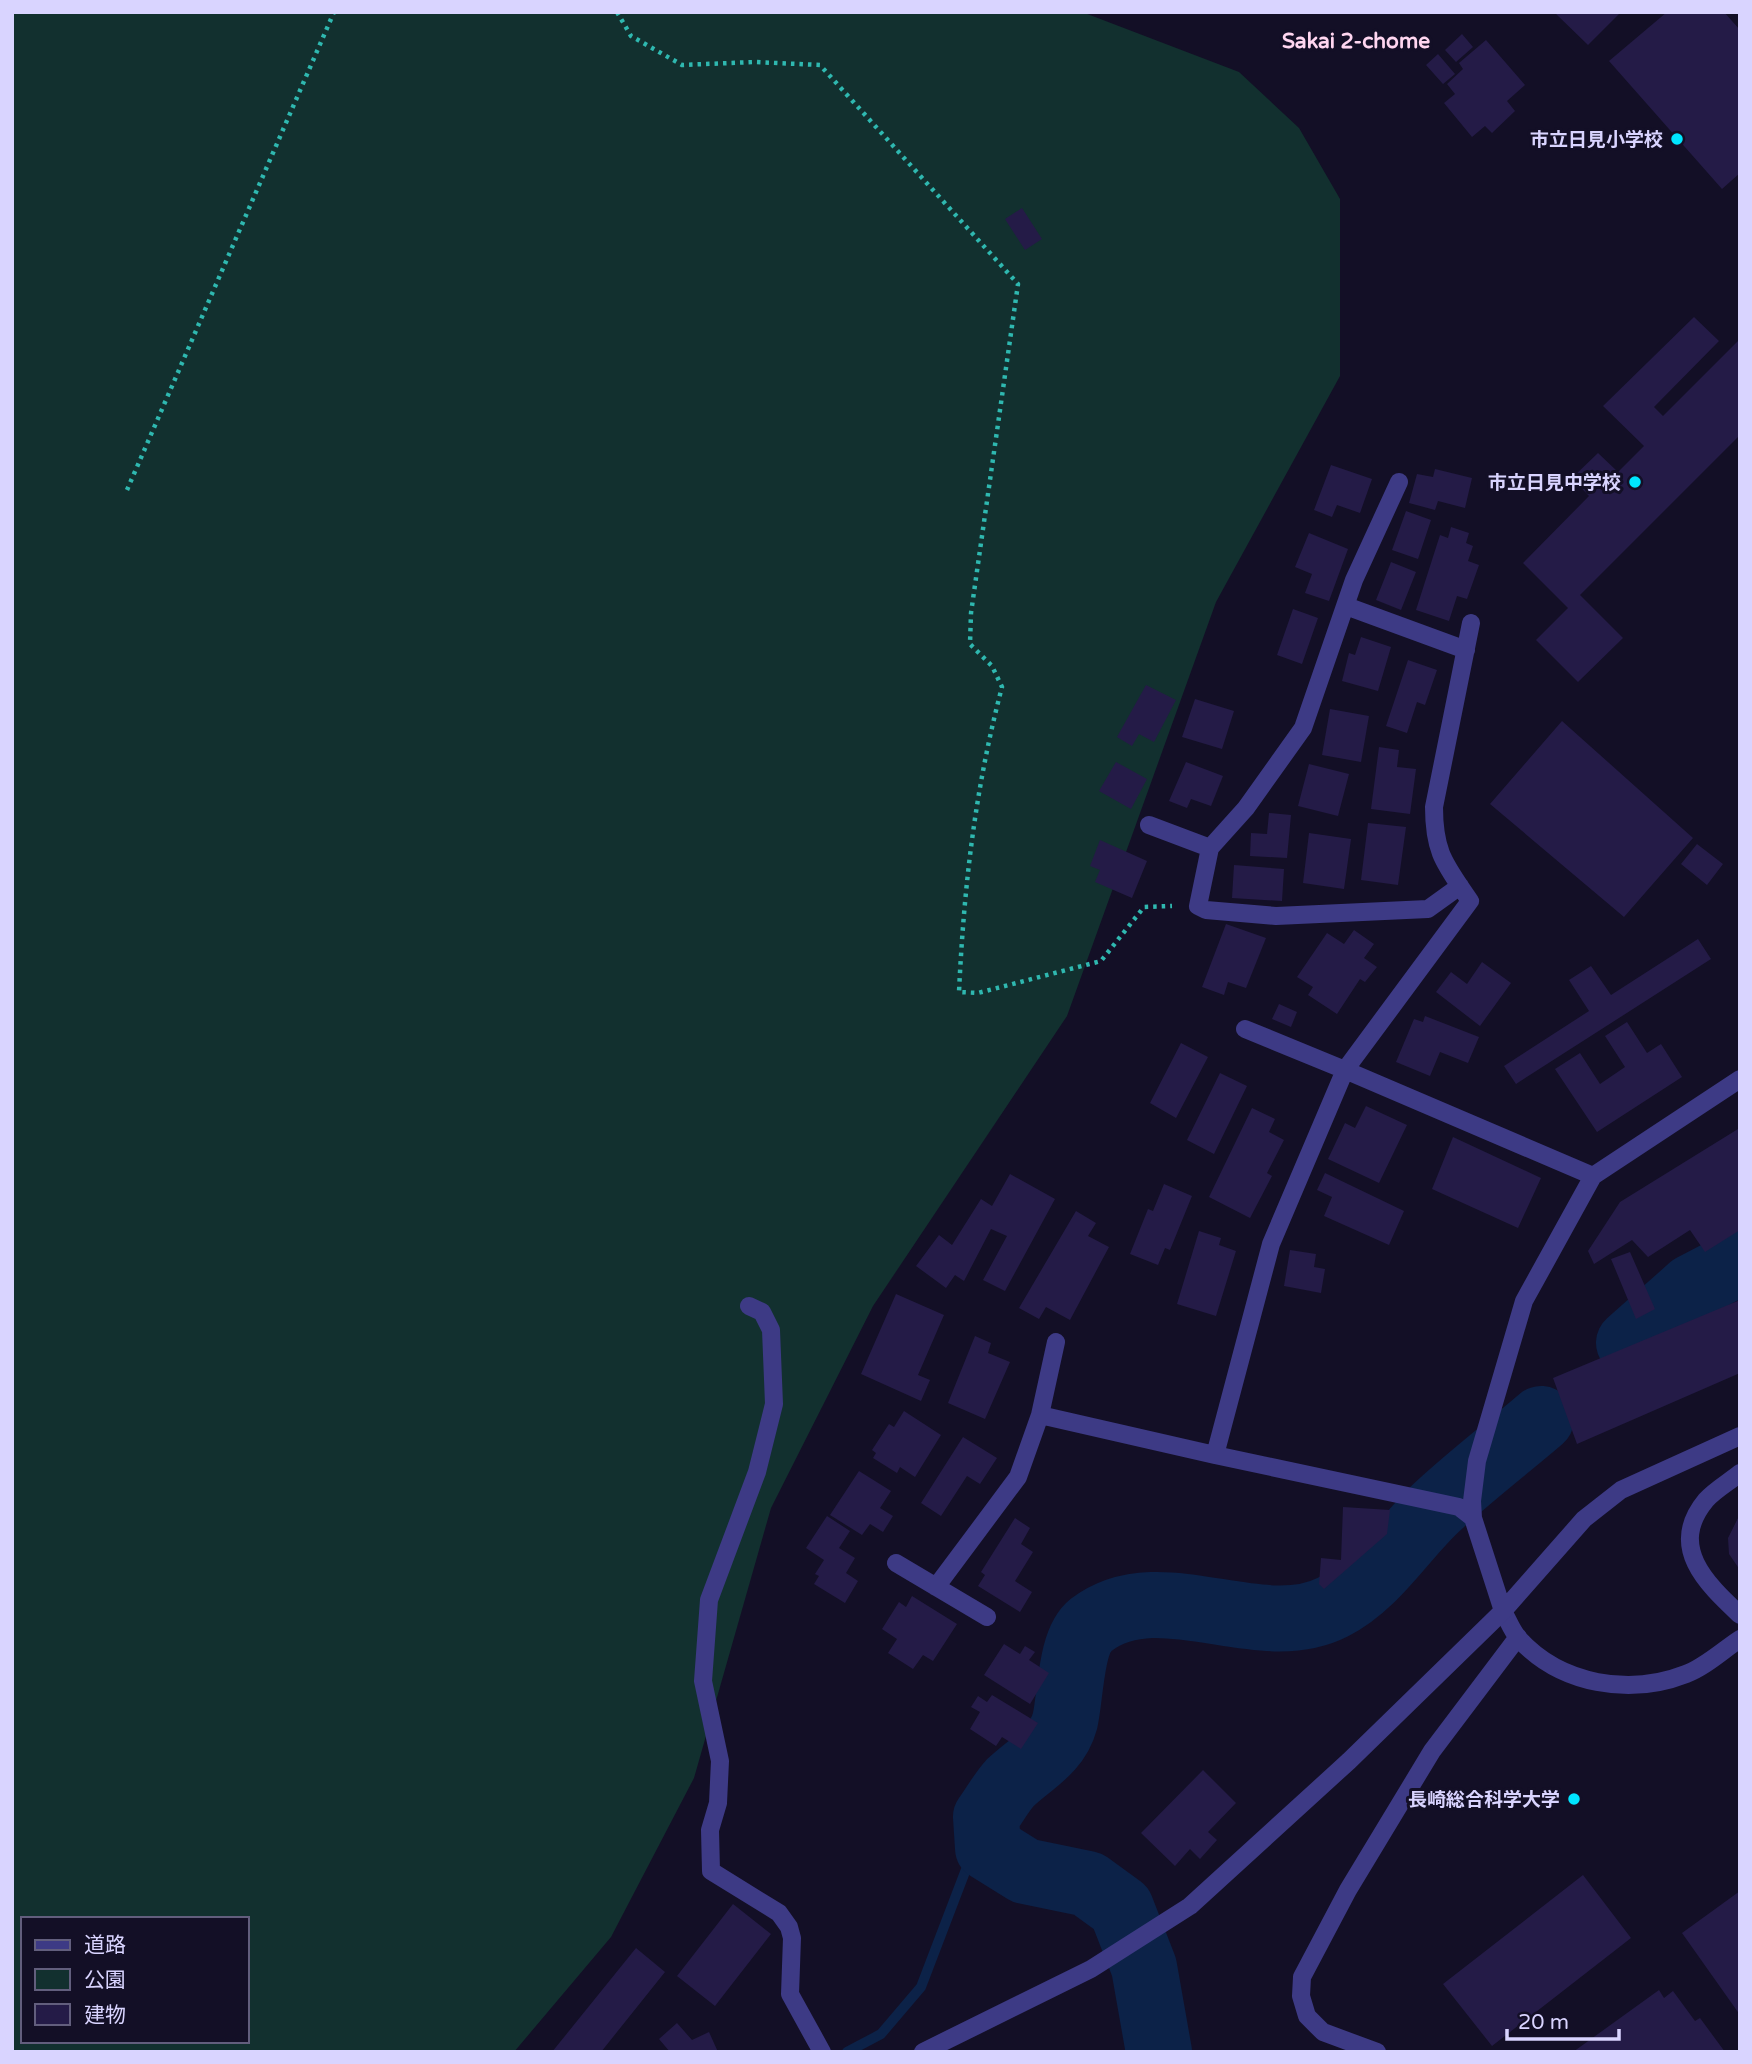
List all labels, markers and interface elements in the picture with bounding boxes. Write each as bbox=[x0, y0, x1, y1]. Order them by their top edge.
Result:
district label: Sakai 2-chome bbox=[1282, 29, 1430, 54]
place label: 市立日見小学校 bbox=[1530, 129, 1663, 151]
marker: 市立日見小学校 bbox=[1669, 131, 1685, 147]
place label: 市立日見中学校 bbox=[1488, 472, 1621, 494]
marker: 市立日見中学校 bbox=[1627, 474, 1643, 490]
place label: 長崎総合科学大学 bbox=[1408, 1789, 1560, 1811]
marker: 長崎総合科学大学 bbox=[1566, 1791, 1582, 1807]
legend bbox=[21, 1917, 248, 2043]
text: 道路 bbox=[84, 1933, 126, 1958]
text: 公園 bbox=[84, 1968, 126, 1993]
scale bar bbox=[1507, 1997, 1619, 2041]
text: 建物 bbox=[84, 2003, 126, 2028]
text: 20 m bbox=[1518, 2010, 1569, 2035]

